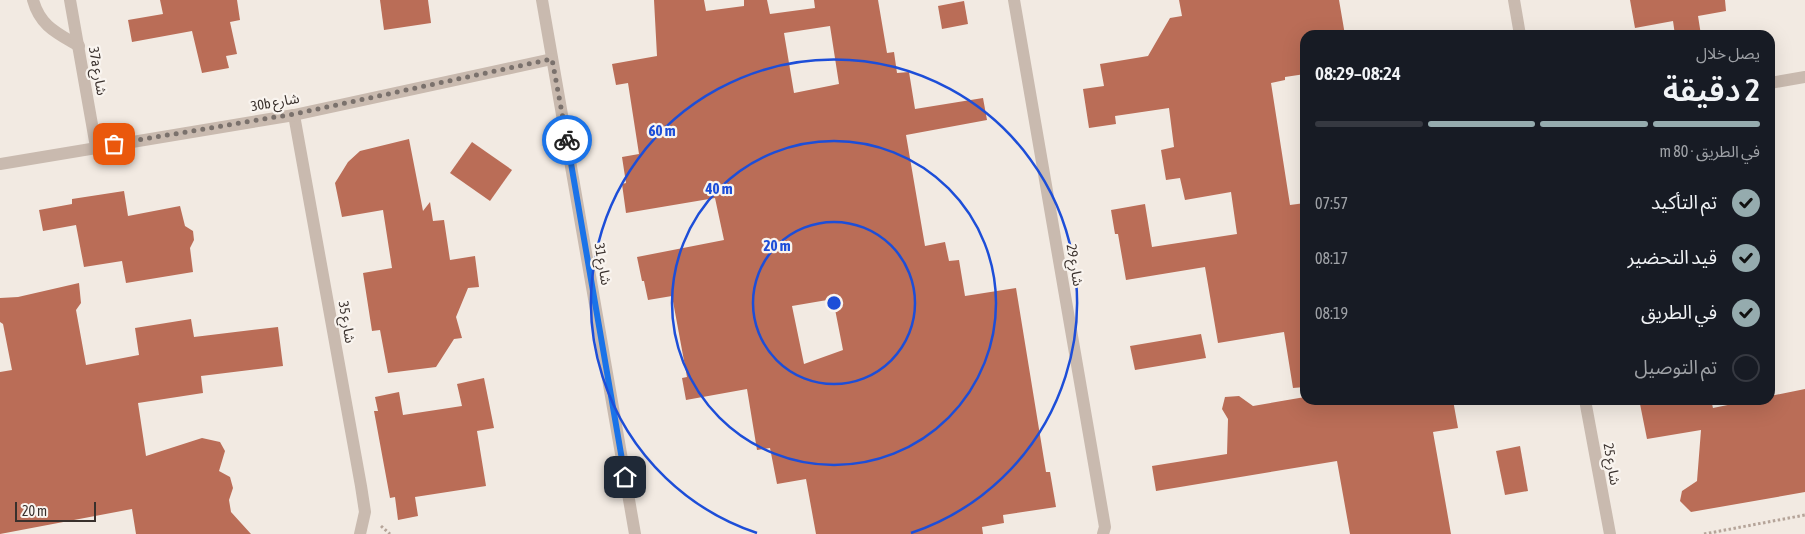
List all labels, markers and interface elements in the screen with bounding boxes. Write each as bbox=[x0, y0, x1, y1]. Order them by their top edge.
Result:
text: يصل خلال bbox=[1696, 44, 1760, 62]
street label: 37a شارع bbox=[83, 46, 110, 97]
text: 08:24–08:29 bbox=[1315, 62, 1401, 84]
text: 2 دقيقة bbox=[1663, 71, 1760, 108]
street label: 30b شارع bbox=[249, 90, 301, 117]
courier bbox=[542, 115, 592, 165]
text: 60 m bbox=[649, 122, 676, 139]
pin bbox=[93, 123, 135, 165]
icon: bike bbox=[553, 126, 581, 154]
icon: bag bbox=[100, 130, 128, 158]
text: في الطريق · 80 m bbox=[1659, 142, 1760, 160]
text: 40 m bbox=[705, 180, 733, 197]
icon: check bbox=[1732, 189, 1760, 217]
text: تم التأكيد bbox=[1651, 191, 1717, 213]
text: 07:57 bbox=[1315, 194, 1348, 212]
text: 20 m bbox=[764, 237, 791, 254]
street label: شارع 31 bbox=[588, 242, 615, 287]
street label: شارع 29 bbox=[1060, 243, 1087, 288]
icon: check bbox=[1732, 244, 1760, 272]
text: قيد التحضير bbox=[1627, 246, 1717, 268]
text: 08:17 bbox=[1315, 249, 1348, 267]
centre of rings bbox=[825, 294, 843, 312]
icon: check bbox=[1732, 299, 1760, 327]
street label: شارع 35 bbox=[332, 300, 359, 345]
text: في الطريق bbox=[1641, 301, 1717, 323]
text: 08:19 bbox=[1315, 304, 1348, 322]
text: تم التوصيل bbox=[1634, 356, 1717, 378]
street label: شارع 25 bbox=[1597, 442, 1624, 487]
pin bbox=[604, 456, 646, 498]
icon: home bbox=[611, 463, 639, 491]
scale bar bbox=[15, 499, 96, 522]
text: 20 m bbox=[22, 503, 47, 519]

